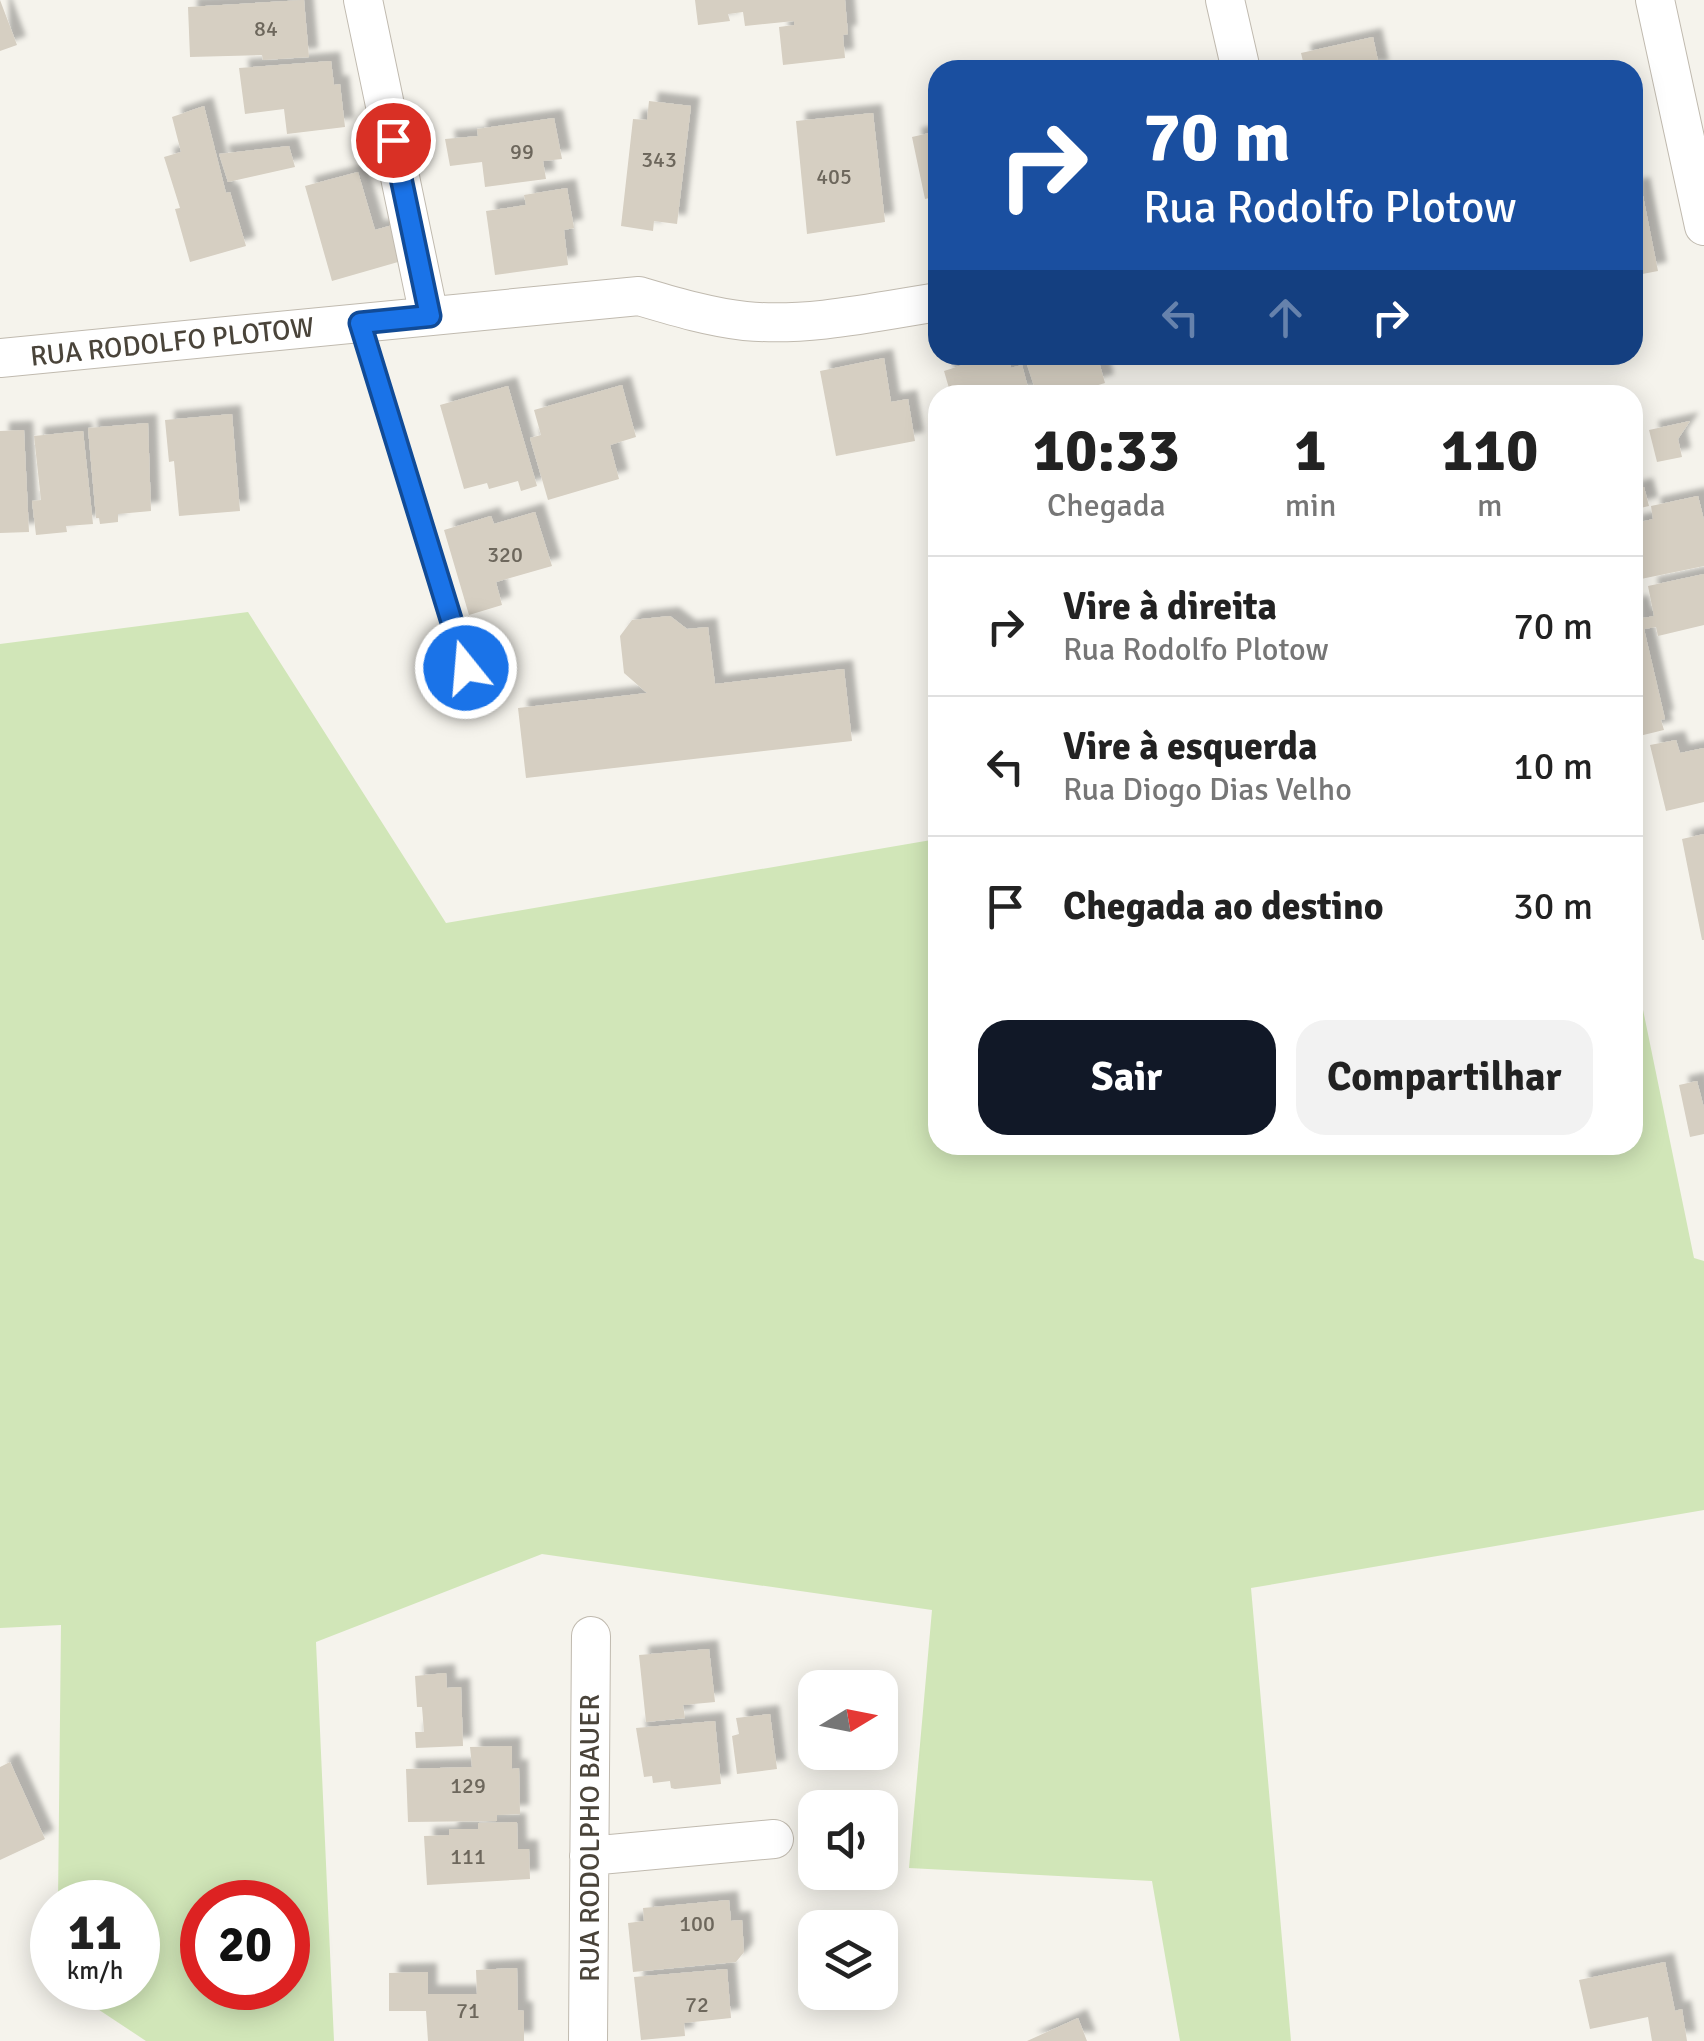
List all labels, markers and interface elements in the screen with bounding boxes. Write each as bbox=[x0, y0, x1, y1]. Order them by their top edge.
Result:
house number: 84 bbox=[254, 15, 278, 42]
text: 70 m bbox=[1143, 94, 1291, 180]
pin bbox=[351, 98, 436, 183]
icon: right bbox=[978, 100, 1108, 230]
icon: arrive bbox=[366, 113, 421, 168]
house number: 99 bbox=[510, 138, 534, 165]
house number: 343 bbox=[641, 146, 677, 173]
house number: 405 bbox=[816, 163, 852, 190]
text: Rua Rodolfo Plotow bbox=[1143, 180, 1516, 235]
icon: left bbox=[1153, 290, 1208, 345]
icon: ahead bbox=[1258, 290, 1313, 345]
icon: right bbox=[1363, 290, 1418, 345]
street label: RUA RODOLFO PLOTOW bbox=[28, 310, 316, 374]
text: 10:33 bbox=[1033, 414, 1180, 488]
text: 1 bbox=[1294, 414, 1327, 488]
text: 110 bbox=[1441, 414, 1538, 488]
text: Chegada bbox=[1047, 486, 1166, 525]
text: min bbox=[1285, 486, 1336, 525]
text: m bbox=[1477, 486, 1502, 525]
house number: 320 bbox=[487, 541, 523, 568]
text: Vire à direita bbox=[1063, 583, 1277, 630]
icon: right bbox=[978, 599, 1033, 654]
text: 70 m bbox=[1513, 603, 1593, 650]
position arrow bbox=[414, 616, 518, 720]
text: Rua Rodolfo Plotow bbox=[1063, 630, 1329, 669]
text: Vire à esquerda bbox=[1063, 723, 1317, 770]
icon: left bbox=[978, 739, 1033, 794]
text: 10 m bbox=[1513, 743, 1593, 790]
text: Rua Diogo Dias Velho bbox=[1063, 770, 1352, 809]
icon: arrive bbox=[978, 879, 1033, 934]
text: Chegada ao destino bbox=[1063, 883, 1384, 930]
text: 30 m bbox=[1513, 883, 1593, 930]
button: Sair bbox=[978, 1020, 1276, 1135]
button: Compartilhar bbox=[1296, 1020, 1593, 1135]
north arrow bbox=[798, 1670, 898, 1770]
map controls bbox=[798, 1670, 898, 2010]
street label: RUA RODOLPHO BAUER bbox=[573, 1694, 607, 1982]
house number: 129 bbox=[450, 1772, 486, 1799]
button: sound bbox=[798, 1790, 898, 1890]
house number: 111 bbox=[450, 1843, 486, 1870]
speed limit sign: 20 bbox=[180, 1880, 310, 2010]
text: 11 bbox=[68, 1902, 122, 1964]
house number: 100 bbox=[679, 1910, 715, 1937]
button: layers bbox=[798, 1910, 898, 2010]
text: km/h bbox=[67, 1955, 123, 1986]
house number: 72 bbox=[685, 1991, 709, 2018]
house number: 71 bbox=[456, 1997, 480, 2024]

